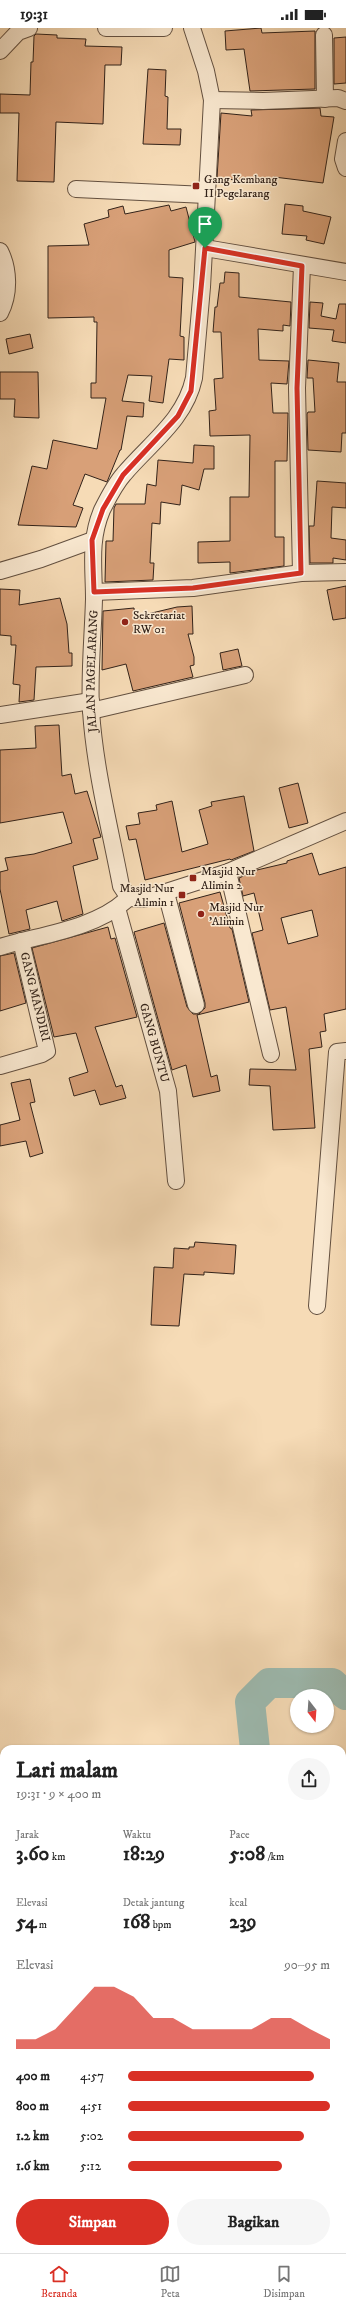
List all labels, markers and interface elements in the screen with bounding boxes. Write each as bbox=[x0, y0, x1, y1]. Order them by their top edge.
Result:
text: 19:31 bbox=[20, 5, 48, 24]
place label: Gang Kembang II Pegelarang bbox=[204, 172, 277, 201]
marker: Gang Kembang II Pegelarang bbox=[191, 181, 201, 191]
pin bbox=[188, 207, 222, 248]
icon: arrive bbox=[194, 213, 216, 235]
place label: Sekretariat RW 01 bbox=[133, 608, 185, 637]
street label: JALAN PAGELARANG bbox=[83, 609, 101, 734]
marker: Sekretariat RW 01 bbox=[120, 617, 130, 627]
place label: Masjid Nur Alimin 2 bbox=[201, 864, 256, 893]
marker: Masjid Nur Alimin 2 bbox=[188, 873, 198, 883]
place label: Masjid Nur Alimin 1 bbox=[120, 881, 175, 910]
marker: Masjid Nur Alimin 1 bbox=[177, 890, 187, 900]
place label: Masjid Nur 'Alimin bbox=[209, 900, 264, 929]
marker: Masjid Nur 'Alimin bbox=[196, 909, 206, 919]
street label: GANG MANDIRI bbox=[17, 951, 53, 1043]
street label: GANG BUNTU bbox=[136, 1001, 173, 1084]
north arrow bbox=[290, 1689, 334, 1733]
map controls bbox=[290, 1689, 334, 1733]
text: Lari malam bbox=[16, 1757, 118, 1784]
button: share bbox=[288, 1758, 330, 1800]
text: 19:31 · 9 × 400 m bbox=[16, 1786, 101, 1802]
text: Jarak bbox=[16, 1828, 39, 1842]
text: Waktu bbox=[123, 1828, 151, 1842]
text: Pace bbox=[229, 1828, 250, 1842]
text: 3.60 bbox=[16, 1842, 49, 1867]
text: 18:29 bbox=[123, 1842, 165, 1867]
text: 5:08 bbox=[229, 1842, 265, 1867]
text: km bbox=[49, 1850, 65, 1864]
text: /km bbox=[265, 1850, 284, 1864]
text: Elevasi bbox=[16, 1896, 48, 1910]
text: Detak jantung bbox=[123, 1896, 184, 1910]
text: kcal bbox=[229, 1896, 247, 1910]
text: 54 bbox=[16, 1910, 36, 1935]
text: 168 bbox=[123, 1910, 150, 1935]
text: 239 bbox=[229, 1910, 257, 1935]
text: m bbox=[36, 1918, 47, 1932]
text: bpm bbox=[150, 1918, 172, 1932]
text: Elevasi bbox=[16, 1957, 53, 1973]
text: 90–95 m bbox=[284, 1957, 330, 1973]
text: 400 m bbox=[16, 2068, 50, 2084]
text: 4:57 bbox=[80, 2068, 104, 2084]
text: 800 m bbox=[16, 2098, 49, 2114]
text: 4:51 bbox=[80, 2098, 102, 2114]
text: 1.2 km bbox=[16, 2128, 49, 2144]
text: 5:02 bbox=[80, 2128, 103, 2144]
text: 1.6 km bbox=[16, 2158, 50, 2174]
text: 5:12 bbox=[80, 2158, 101, 2174]
button: Simpan bbox=[16, 2199, 169, 2245]
button: Bagikan bbox=[177, 2199, 330, 2245]
tab: Beranda bbox=[41, 2263, 77, 2301]
tab: Peta bbox=[159, 2263, 181, 2301]
tab: Disimpan bbox=[263, 2263, 305, 2301]

